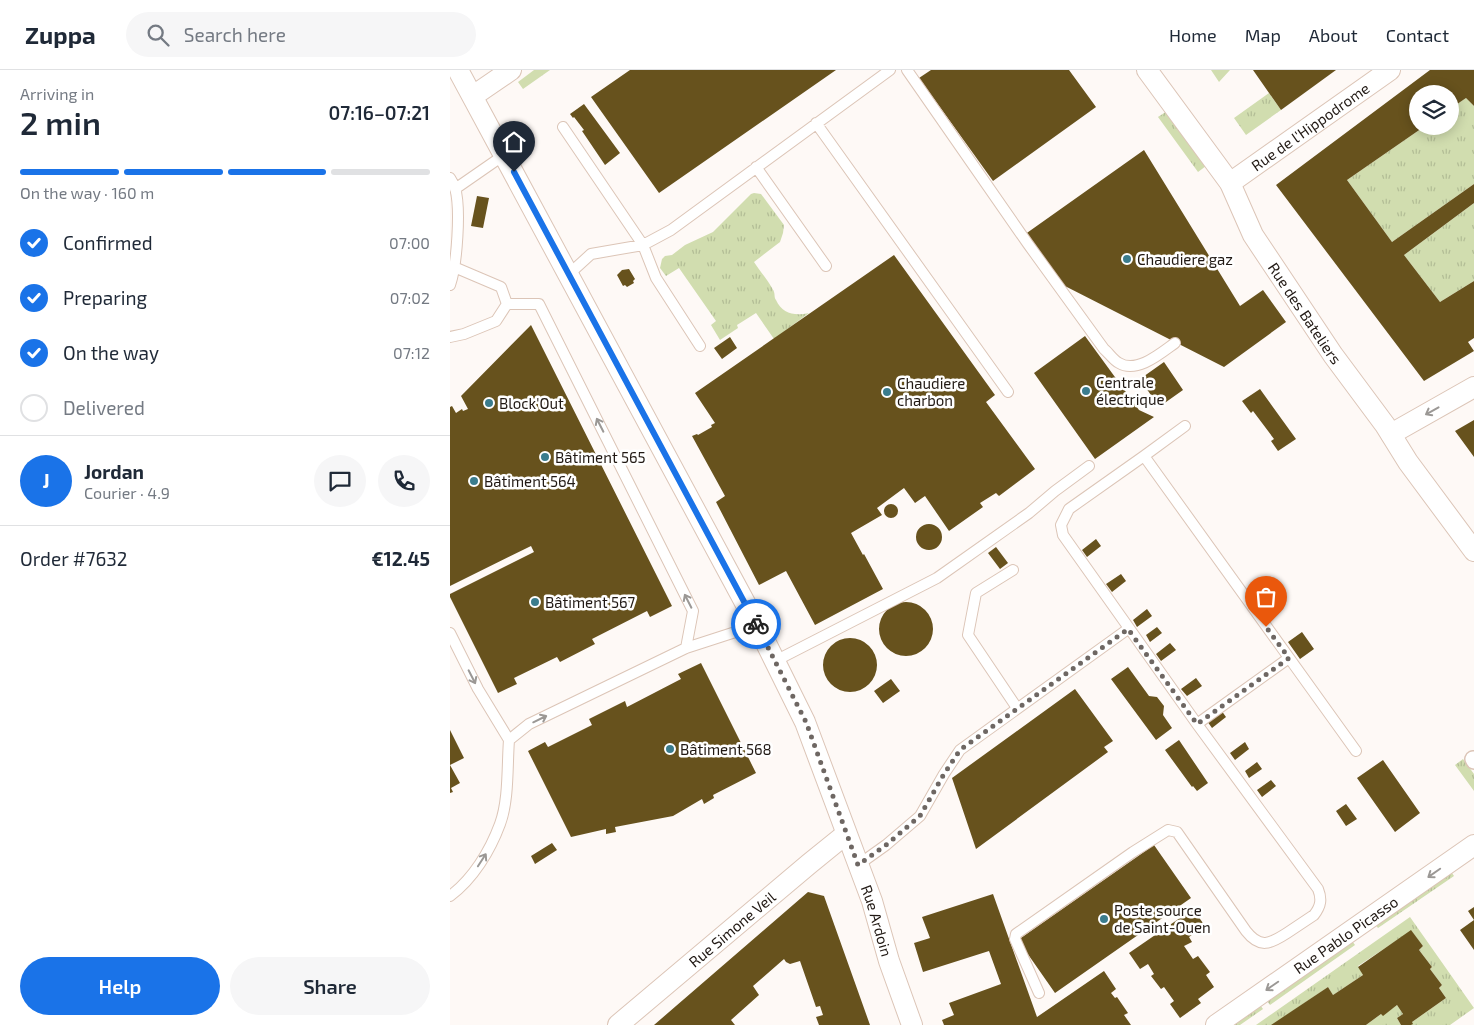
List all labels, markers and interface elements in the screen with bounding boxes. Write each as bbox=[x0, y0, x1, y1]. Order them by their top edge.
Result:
search box bbox=[126, 12, 476, 57]
text: Zuppa bbox=[25, 20, 96, 49]
icon: search bbox=[144, 21, 172, 49]
text: Search here bbox=[184, 23, 286, 46]
text: Home bbox=[1169, 24, 1217, 46]
text: Map bbox=[1245, 24, 1281, 46]
text: About bbox=[1309, 24, 1358, 46]
text: Contact bbox=[1386, 24, 1449, 46]
street label: Rue de l'Hippodrome bbox=[1247, 79, 1373, 174]
text: Arriving in bbox=[20, 84, 94, 103]
map controls bbox=[1409, 85, 1459, 135]
button: layers bbox=[1409, 85, 1459, 135]
text: 07:16–07:21 bbox=[329, 101, 430, 124]
text: 2 min bbox=[20, 103, 101, 141]
pin bbox=[493, 121, 535, 172]
icon: home bbox=[500, 128, 528, 156]
text: On the way · 160 m bbox=[20, 183, 154, 202]
icon: check bbox=[20, 229, 48, 257]
text: Confirmed bbox=[63, 231, 153, 254]
text: 07:00 bbox=[389, 233, 430, 252]
place label: Chaudiere gaz bbox=[1137, 250, 1233, 268]
marker: Chaudiere gaz bbox=[1121, 253, 1133, 265]
street label: Rue des Bateliers bbox=[1265, 259, 1345, 367]
icon: check bbox=[20, 284, 48, 312]
text: Preparing bbox=[63, 286, 147, 309]
text: 07:02 bbox=[390, 288, 430, 307]
icon: check bbox=[20, 339, 48, 367]
text: On the way bbox=[63, 341, 159, 364]
text: 07:12 bbox=[393, 343, 430, 362]
place label: Centrale électrique bbox=[1096, 373, 1165, 408]
place label: Chaudiere charbon bbox=[897, 374, 965, 409]
marker: Centrale électrique bbox=[1080, 385, 1092, 397]
marker: Chaudiere charbon bbox=[881, 386, 893, 398]
place label: Block'Out bbox=[499, 394, 564, 412]
text: Delivered bbox=[63, 396, 145, 419]
marker: Block'Out bbox=[483, 397, 495, 409]
one-way arrow bbox=[1425, 406, 1440, 416]
one-way arrow bbox=[595, 417, 605, 432]
place label: Bâtiment 565 bbox=[555, 448, 646, 466]
marker: Bâtiment 565 bbox=[539, 451, 551, 463]
button: chat bbox=[314, 455, 366, 507]
button: phone bbox=[378, 455, 430, 507]
text: Jordan bbox=[84, 460, 144, 483]
text: J bbox=[42, 469, 50, 492]
place label: Bâtiment 564 bbox=[484, 472, 576, 490]
marker: Bâtiment 564 bbox=[468, 475, 480, 487]
text: Courier · 4.9 bbox=[84, 483, 170, 502]
text: Order #7632 bbox=[20, 547, 128, 570]
text: €12.45 bbox=[371, 547, 430, 570]
pin bbox=[1245, 576, 1287, 627]
icon: bag bbox=[1252, 583, 1280, 611]
place label: Bâtiment 567 bbox=[545, 593, 636, 611]
one-way arrow bbox=[683, 594, 692, 609]
marker: Bâtiment 567 bbox=[529, 596, 541, 608]
courier bbox=[731, 599, 781, 649]
icon: bike bbox=[742, 610, 770, 638]
one-way arrow bbox=[468, 669, 477, 684]
one-way arrow bbox=[532, 714, 547, 723]
place label: Bâtiment 568 bbox=[680, 740, 772, 758]
marker: Bâtiment 568 bbox=[664, 743, 676, 755]
one-way arrow bbox=[477, 853, 487, 867]
one-way arrow bbox=[1427, 868, 1441, 878]
street label: Rue Ardoin bbox=[858, 882, 896, 958]
street label: Rue Simone Veil bbox=[685, 887, 779, 971]
street label: Rue Pablo Picasso bbox=[1290, 892, 1401, 977]
place label: Poste source de Saint-Ouen bbox=[1114, 901, 1211, 936]
marker: Poste source de Saint-Ouen bbox=[1098, 913, 1110, 925]
button: Help bbox=[20, 957, 220, 1015]
button: Share bbox=[230, 957, 430, 1015]
one-way arrow bbox=[1266, 981, 1280, 991]

